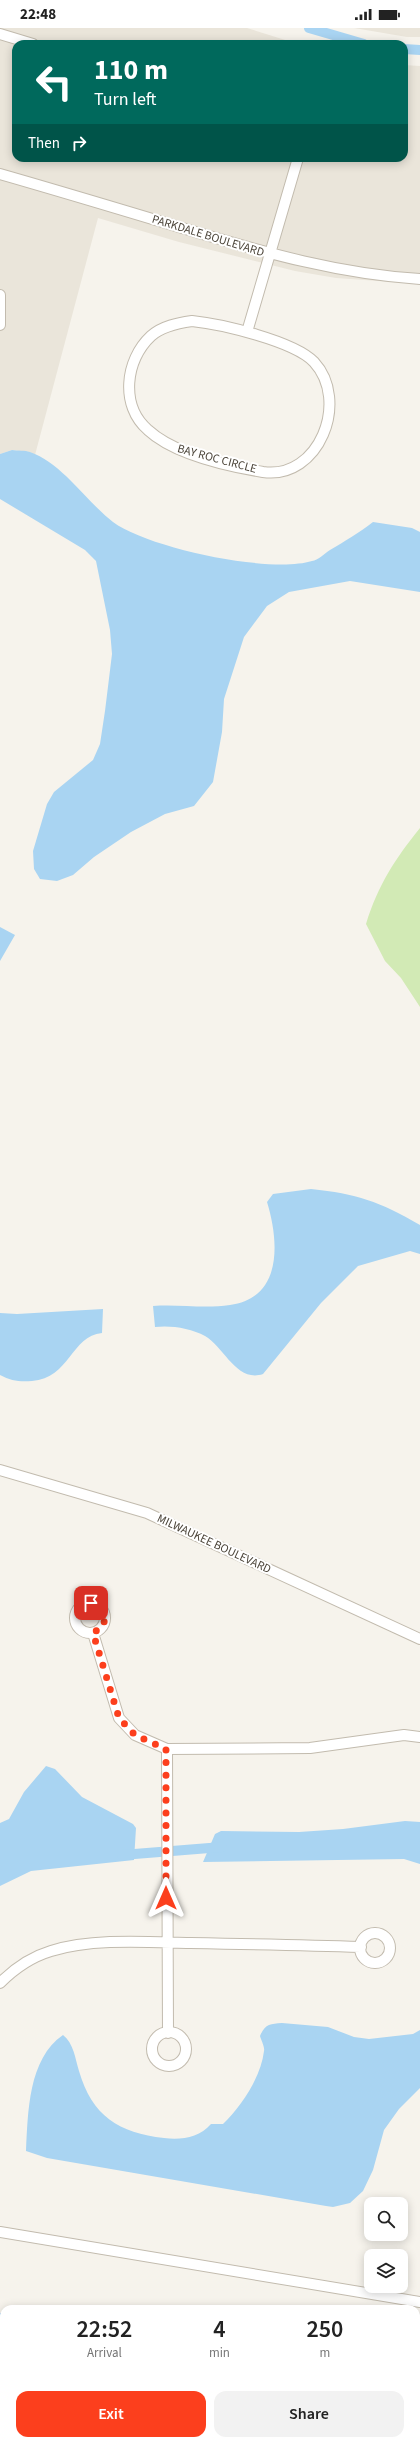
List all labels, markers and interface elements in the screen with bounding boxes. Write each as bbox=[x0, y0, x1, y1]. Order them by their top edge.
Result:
text: 22:48 bbox=[20, 4, 56, 25]
text: 110 m bbox=[94, 50, 168, 90]
icon: left bbox=[28, 56, 80, 108]
text: Turn left bbox=[94, 87, 156, 112]
icon: right bbox=[68, 132, 90, 154]
text: Then bbox=[28, 133, 60, 154]
street label: PARKDALE BOULEVARD bbox=[150, 211, 266, 261]
street label: BAY ROC CIRCLE bbox=[175, 440, 259, 478]
street label: MILWAUKEE BOULEVARD bbox=[154, 1510, 274, 1578]
pin bbox=[74, 1586, 108, 1620]
icon: arrive bbox=[80, 1592, 102, 1614]
position arrow bbox=[145, 1877, 187, 1919]
map controls bbox=[364, 2197, 408, 2293]
button: search bbox=[364, 2197, 408, 2241]
button: layers bbox=[364, 2249, 408, 2293]
text: 22:52 bbox=[77, 2312, 132, 2347]
text: 4 bbox=[213, 2312, 226, 2347]
text: 250 bbox=[307, 2312, 343, 2347]
text: Arrival bbox=[87, 2344, 122, 2362]
text: min bbox=[209, 2344, 230, 2362]
text: m bbox=[320, 2344, 330, 2362]
button: Exit bbox=[16, 2391, 206, 2437]
button: Share bbox=[214, 2391, 404, 2437]

